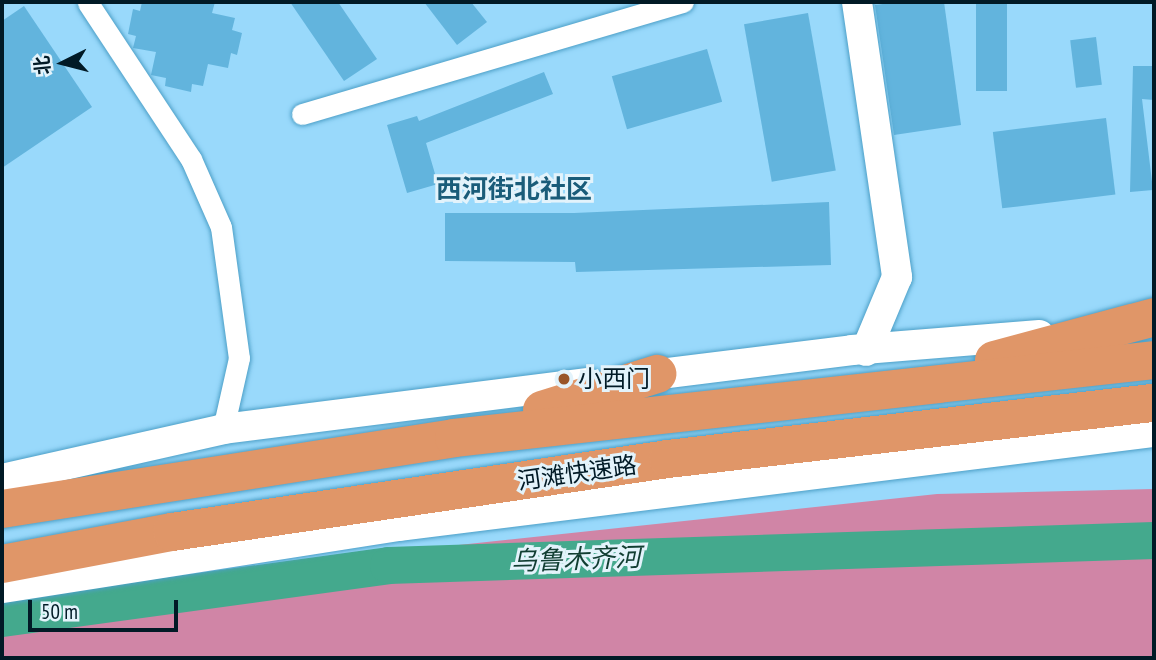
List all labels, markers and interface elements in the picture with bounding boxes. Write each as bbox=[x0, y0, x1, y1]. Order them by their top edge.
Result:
north arrow bbox=[28, 28, 98, 98]
text: 北 bbox=[29, 54, 55, 76]
district label: 西河街北社区 bbox=[436, 173, 592, 205]
place label: 小西门 bbox=[578, 365, 650, 393]
marker: 小西门 bbox=[556, 371, 572, 387]
street label: 河滩快速路 bbox=[516, 450, 638, 496]
water label: 乌鲁木齐河 bbox=[510, 541, 642, 577]
scale bar bbox=[32, 586, 182, 630]
text: 50 m bbox=[41, 598, 78, 625]

